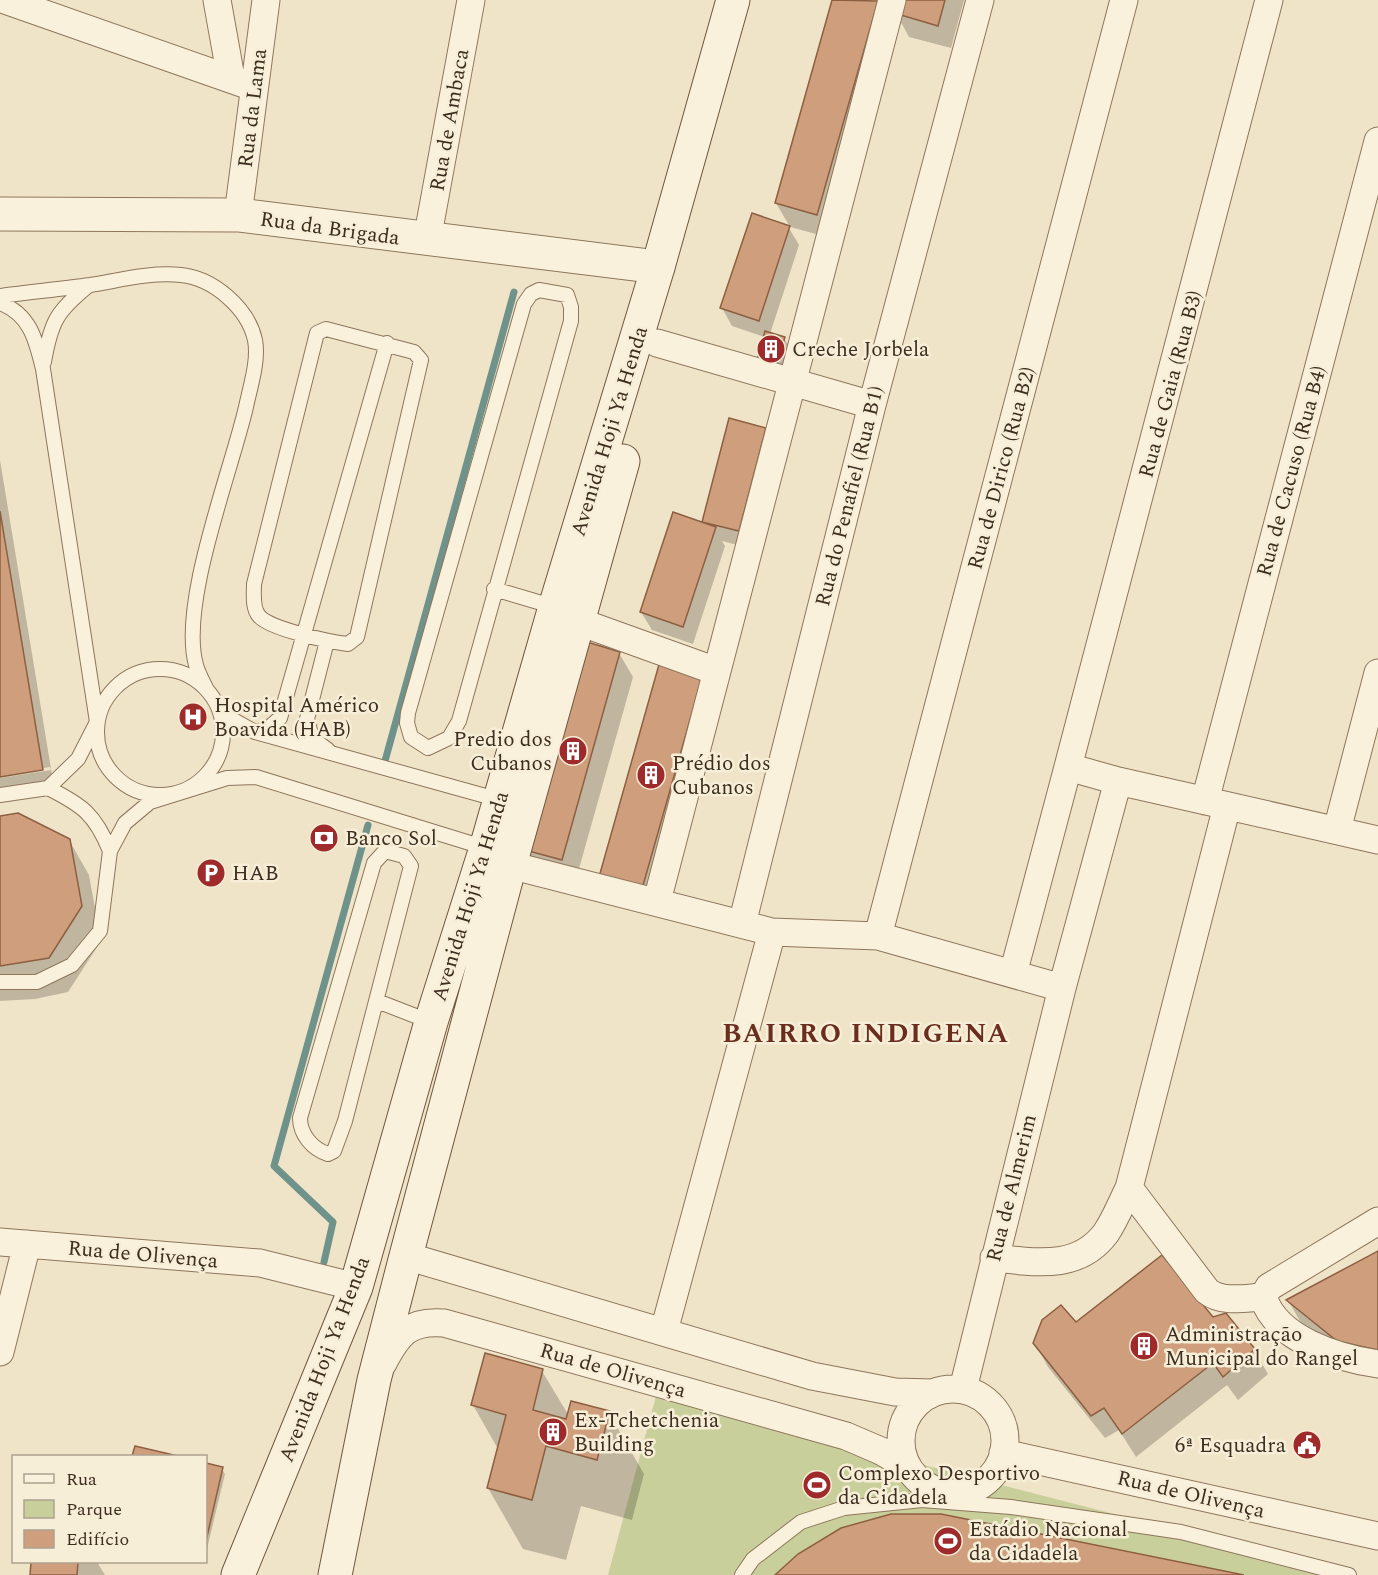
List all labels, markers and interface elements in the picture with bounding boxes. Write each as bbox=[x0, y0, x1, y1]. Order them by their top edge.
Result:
street label: Rua da Lama bbox=[230, 46, 276, 170]
street label: Rua de Ambaca bbox=[422, 46, 478, 194]
street label: Rua da Brigada bbox=[258, 203, 402, 255]
street label: Rua de Gaia (Rua B3) bbox=[1131, 287, 1211, 482]
street label: Avenida Hoji Ya Henda bbox=[563, 321, 657, 540]
building icon: Creche Jorbela bbox=[755, 333, 787, 365]
place label: Creche Jorbela bbox=[792, 334, 930, 366]
street label: Rua de Cacuso (Rua B4) bbox=[1248, 362, 1336, 580]
street label: Rua de Dirico (Rua B2) bbox=[959, 363, 1044, 573]
street label: Rua do Penafiel (Rua B1) bbox=[807, 383, 893, 610]
place label: Hospital Américo Boavida (HAB) bbox=[214, 690, 379, 746]
hospital icon: Hospital Américo Boavida (HAB) bbox=[177, 701, 209, 733]
place label: Predio dos Cubanos bbox=[453, 724, 552, 780]
building icon: Predio dos Cubanos bbox=[557, 735, 589, 767]
place label: Prédio dos Cubanos bbox=[672, 748, 771, 804]
building icon: Prédio dos Cubanos bbox=[635, 759, 667, 791]
street label: Avenida Hoji Ya Henda bbox=[424, 786, 518, 1005]
bank icon: Banco Sol bbox=[308, 822, 340, 854]
place label: Banco Sol bbox=[345, 823, 437, 855]
parking icon: HAB bbox=[195, 857, 227, 889]
place label: HAB bbox=[232, 858, 279, 890]
district label: BAIRRO INDIGENA bbox=[722, 1013, 1010, 1055]
street label: Rua de Almerim bbox=[978, 1111, 1046, 1265]
street label: Rua de Olivença bbox=[66, 1232, 220, 1278]
street label: Avenida Hoji Ya Henda bbox=[271, 1251, 379, 1467]
place label: Administração Municipal do Rangel bbox=[1165, 1319, 1358, 1375]
building icon: Administração Municipal do Rangel bbox=[1128, 1330, 1160, 1362]
street label: Rua de Olivença bbox=[536, 1335, 690, 1407]
place label: Ex-Tchetchenia Building bbox=[574, 1405, 720, 1461]
building icon: Ex-Tchetchenia Building bbox=[537, 1416, 569, 1448]
public building icon: 6ª Esquadra bbox=[1291, 1429, 1323, 1461]
place label: 6ª Esquadra bbox=[1175, 1430, 1287, 1462]
legend bbox=[12, 1455, 207, 1563]
place label: Complexo Desportivo da Cidadela bbox=[838, 1458, 1040, 1514]
street label: Rua de Olivença bbox=[1114, 1462, 1269, 1528]
text: Rua bbox=[66, 1466, 97, 1493]
sports icon: Complexo Desportivo da Cidadela bbox=[801, 1469, 833, 1501]
text: Parque bbox=[66, 1496, 122, 1523]
place label: Estádio Nacional da Cidadela bbox=[969, 1514, 1127, 1570]
sports icon: Estádio Nacional da Cidadela bbox=[932, 1525, 964, 1557]
text: Edifício bbox=[66, 1526, 129, 1553]

